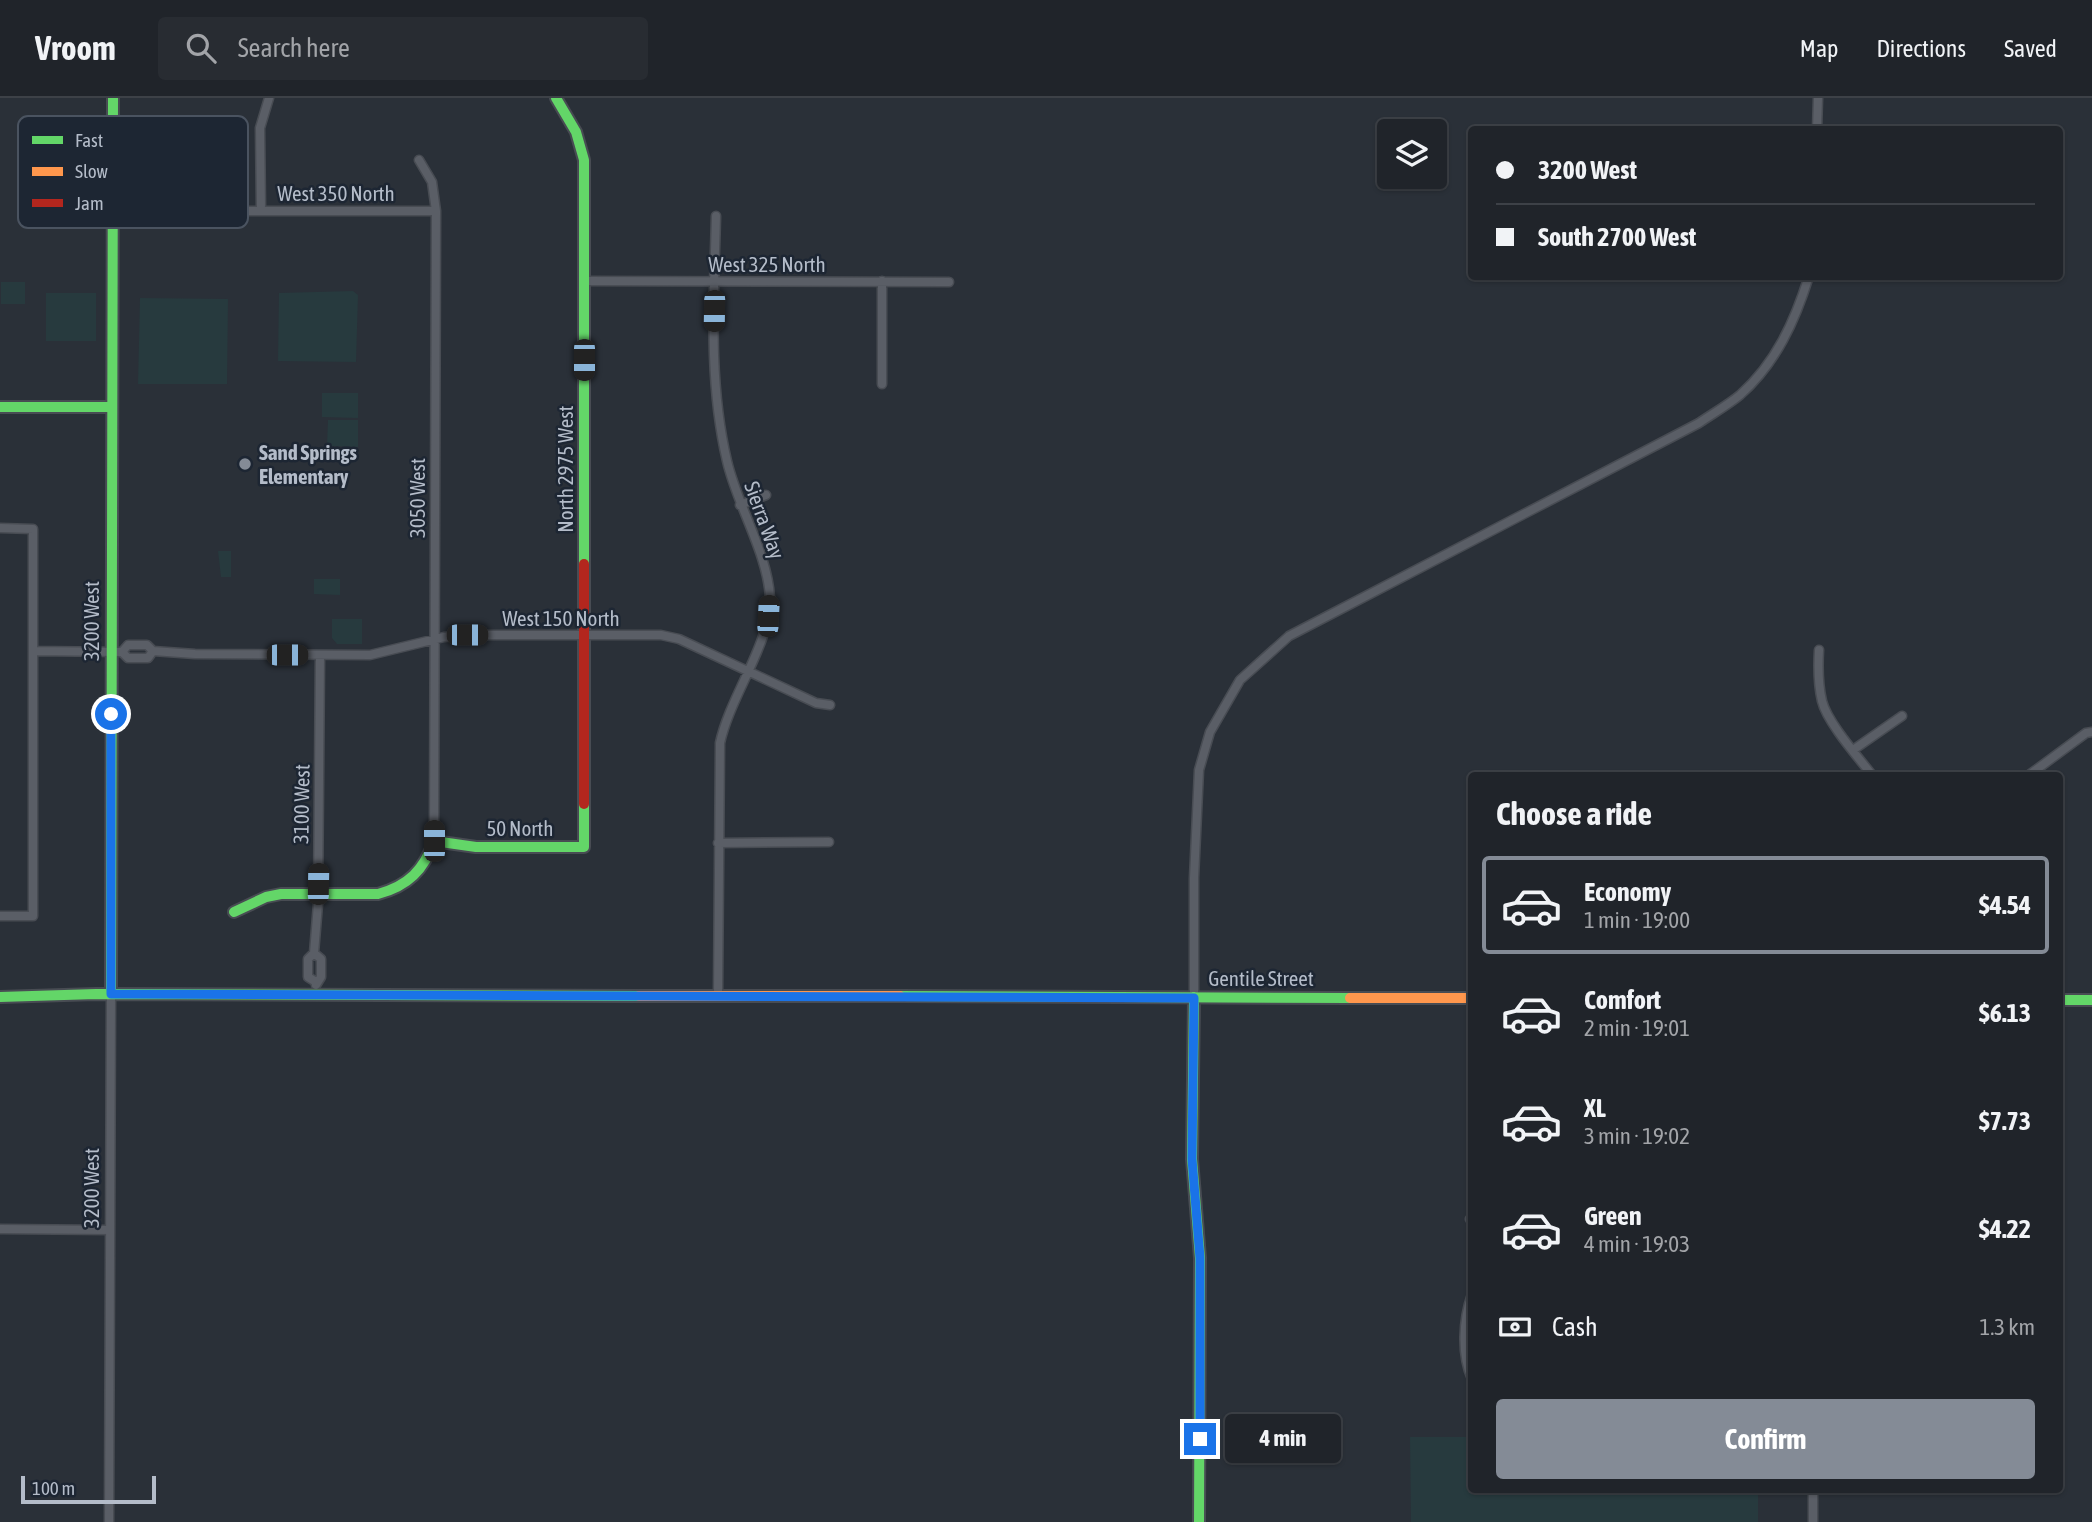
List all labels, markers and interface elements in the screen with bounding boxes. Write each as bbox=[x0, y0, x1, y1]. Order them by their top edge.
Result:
search box bbox=[158, 17, 648, 80]
text: Vroom bbox=[35, 29, 116, 67]
icon: search bbox=[182, 29, 220, 67]
text: Search here bbox=[238, 33, 350, 63]
text: Map bbox=[1800, 35, 1838, 62]
text: Directions bbox=[1876, 35, 1966, 62]
text: Saved bbox=[2004, 35, 2057, 62]
legend bbox=[18, 116, 248, 228]
map controls bbox=[1377, 119, 1447, 189]
button: layers bbox=[1377, 119, 1447, 189]
text: Fast bbox=[75, 129, 103, 151]
text: 3200 West bbox=[1538, 155, 1637, 185]
text: Slow bbox=[75, 160, 109, 182]
street label: West 350 North bbox=[277, 181, 395, 205]
text: Jam bbox=[75, 192, 104, 214]
text: South 2700 West bbox=[1538, 222, 1696, 252]
street label: West 325 North bbox=[708, 252, 826, 276]
car bbox=[704, 290, 725, 332]
car bbox=[574, 339, 595, 381]
street label: North 2975 West bbox=[553, 405, 577, 533]
place label: Sand Springs Elementary bbox=[259, 440, 358, 488]
marker: Sand Springs Elementary bbox=[237, 456, 253, 472]
street label: 3050 West bbox=[405, 458, 429, 538]
street label: Sierra Way bbox=[740, 478, 790, 562]
street label: 3200 West bbox=[79, 581, 103, 661]
car bbox=[757, 594, 780, 638]
street label: West 150 North bbox=[502, 606, 620, 630]
car bbox=[447, 625, 489, 646]
car bbox=[267, 645, 309, 666]
route start bbox=[95, 698, 127, 730]
street label: 3100 West bbox=[288, 764, 314, 844]
text: Choose a ride bbox=[1496, 795, 1652, 832]
street label: 50 North bbox=[486, 816, 554, 840]
car bbox=[424, 820, 445, 862]
car bbox=[308, 863, 329, 905]
icon: car bbox=[1500, 874, 1563, 937]
text: Economy bbox=[1584, 877, 1671, 907]
text: $4.54 bbox=[1979, 890, 2031, 920]
text: 1 min · 19:00 bbox=[1584, 907, 1690, 933]
street label: Gentile Street bbox=[1208, 966, 1314, 990]
icon: car bbox=[1500, 982, 1563, 1045]
text: Comfort bbox=[1584, 985, 1661, 1015]
text: $6.13 bbox=[1979, 998, 2031, 1028]
text: 2 min · 19:01 bbox=[1584, 1015, 1690, 1041]
icon: car bbox=[1500, 1090, 1563, 1153]
text: XL bbox=[1584, 1093, 1606, 1123]
text: $7.73 bbox=[1979, 1106, 2031, 1136]
text: 3 min · 19:02 bbox=[1584, 1123, 1690, 1149]
street label: 3200 West bbox=[79, 1148, 103, 1228]
icon: car bbox=[1500, 1198, 1563, 1261]
text: Green bbox=[1584, 1201, 1642, 1231]
text: $4.22 bbox=[1979, 1214, 2031, 1244]
text: 4 min · 19:03 bbox=[1584, 1231, 1690, 1257]
icon: cash bbox=[1496, 1308, 1534, 1346]
text: Cash bbox=[1552, 1312, 1598, 1342]
text: 1.3 km bbox=[1979, 1314, 2035, 1340]
button: Confirm bbox=[1496, 1399, 2035, 1479]
callout: 4 min bbox=[1224, 1414, 1340, 1464]
route end bbox=[1184, 1423, 1216, 1455]
text: 4 min bbox=[1260, 1425, 1306, 1451]
scale bar bbox=[21, 1473, 156, 1505]
text: 100 m bbox=[32, 1477, 75, 1499]

